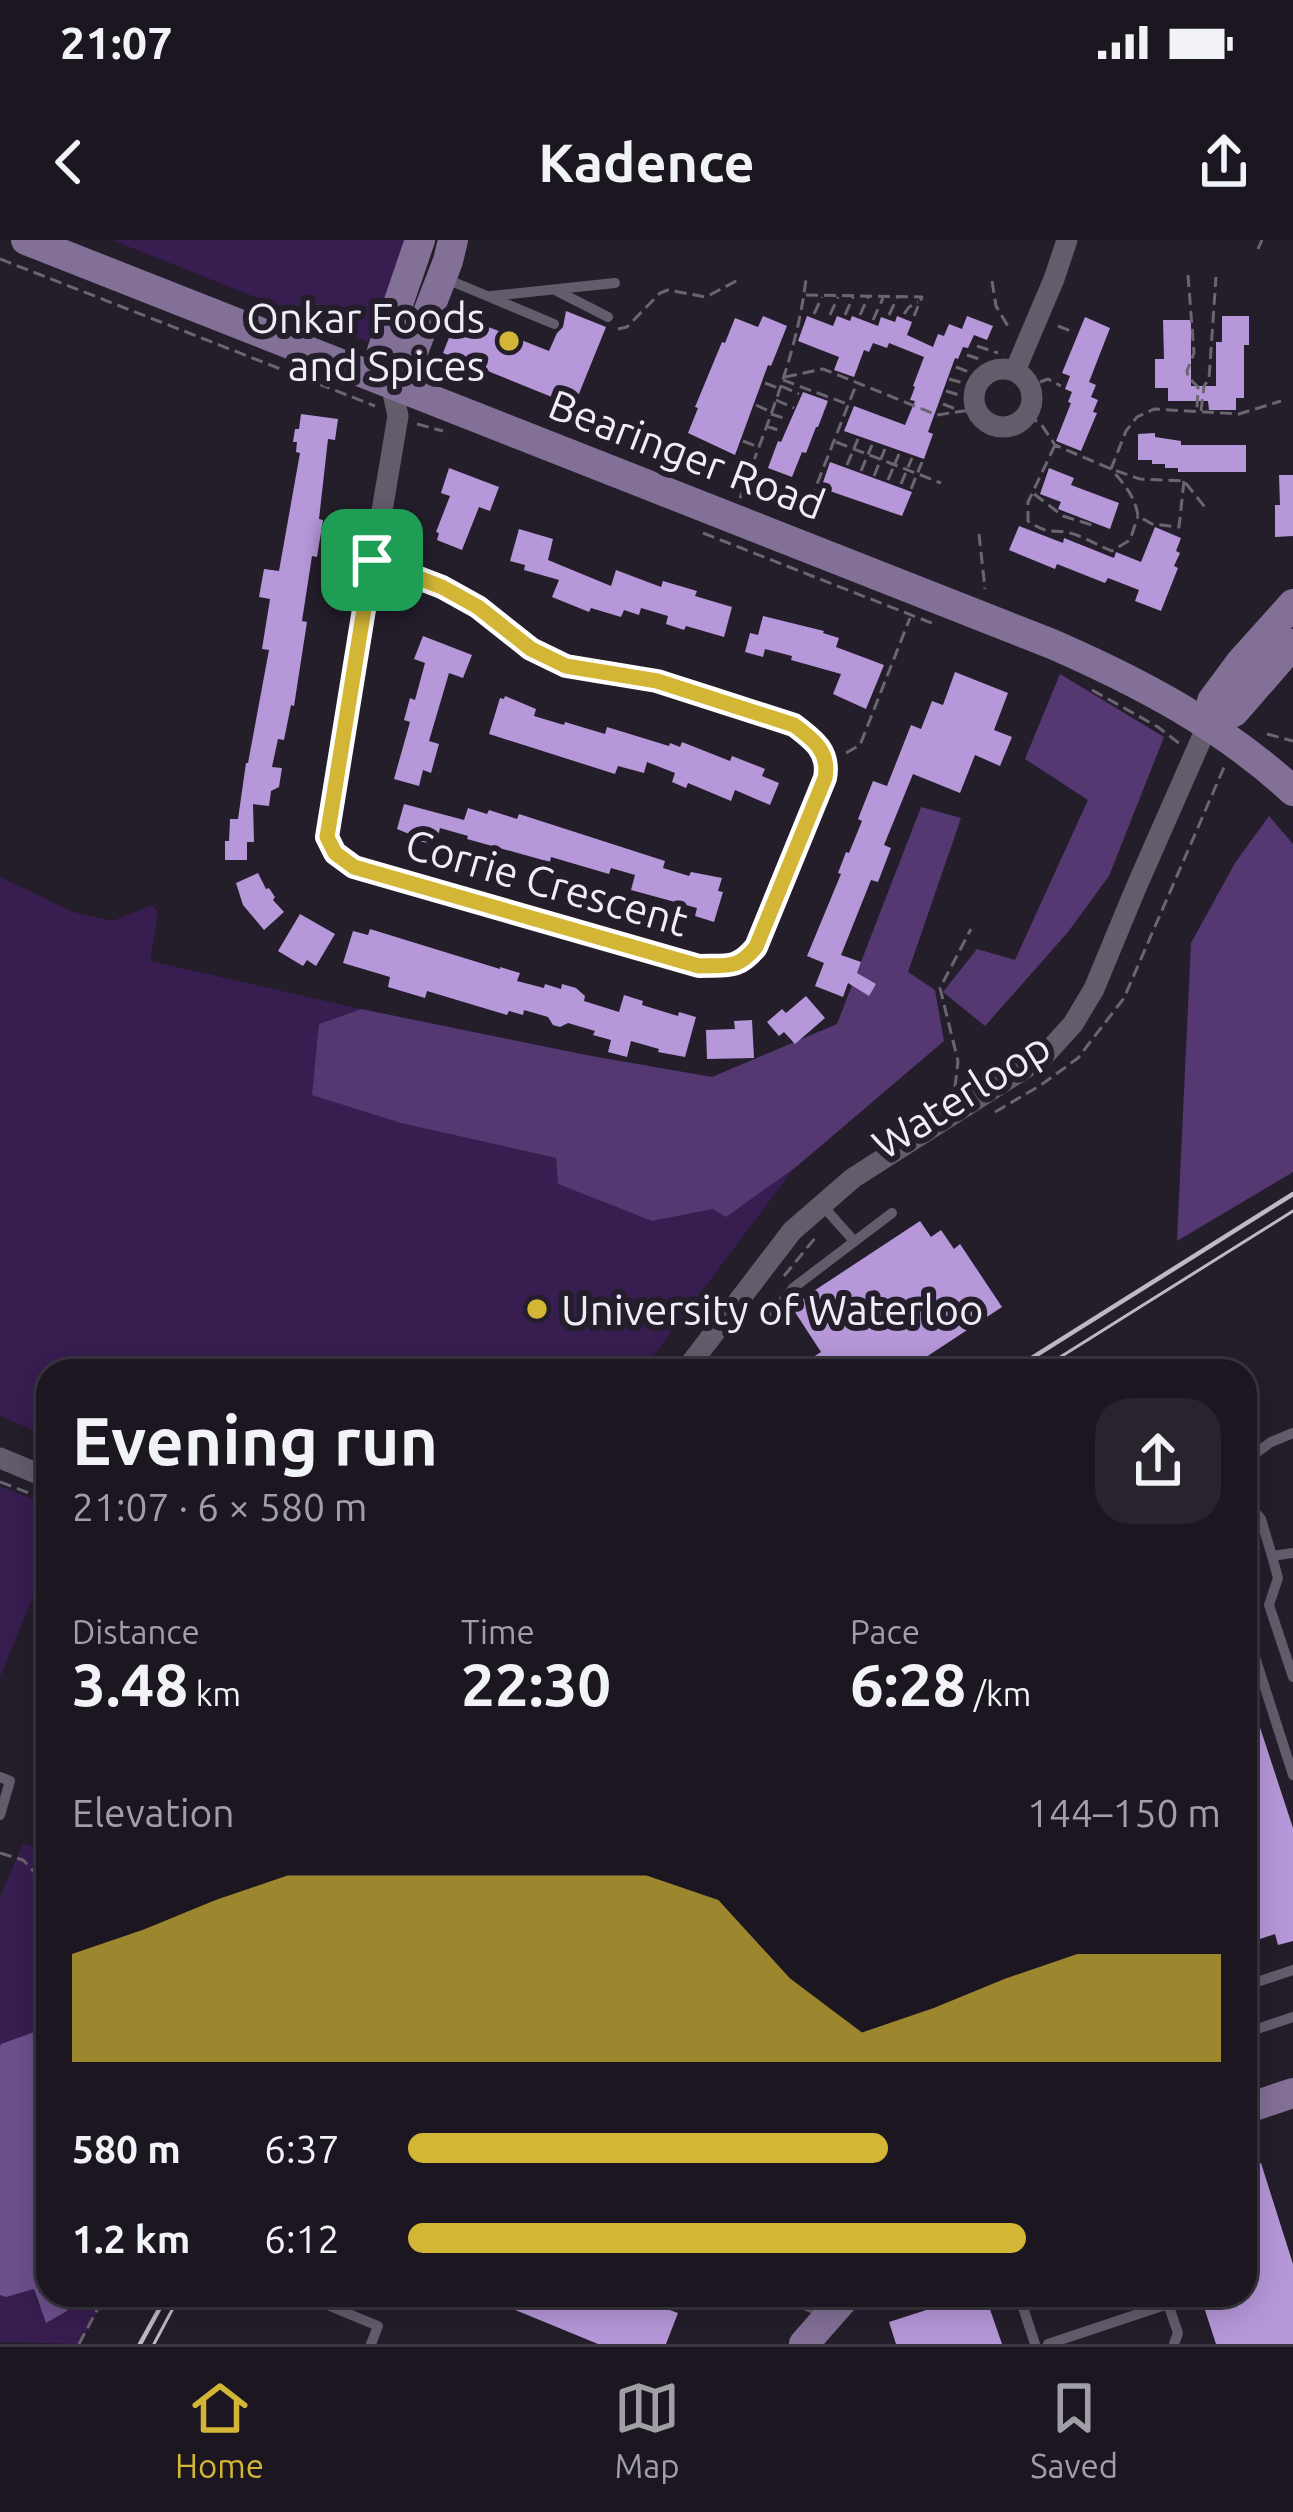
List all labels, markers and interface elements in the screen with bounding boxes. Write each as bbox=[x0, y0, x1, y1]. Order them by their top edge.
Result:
text: 21:07 bbox=[60, 17, 173, 68]
icon: back bbox=[36, 129, 102, 195]
icon: share bbox=[1191, 129, 1257, 195]
text: Kadence bbox=[538, 132, 755, 192]
place label: Onkar Foods and Spices bbox=[246, 294, 485, 389]
marker: Onkar Foods and Spices bbox=[496, 328, 522, 354]
street label: Bearinger Road bbox=[543, 380, 831, 528]
pin bbox=[321, 509, 423, 611]
icon: arrive bbox=[339, 527, 405, 593]
street label: Corrie Crescent bbox=[401, 819, 693, 945]
street label: Waterloop bbox=[864, 1022, 1058, 1168]
place label: University of Waterloo bbox=[561, 1286, 984, 1333]
marker: University of Waterloo bbox=[524, 1296, 550, 1322]
button: share bbox=[1095, 1398, 1221, 1524]
text: Evening run bbox=[72, 1403, 438, 1477]
text: 21:07 · 6 × 580 m bbox=[72, 1485, 367, 1528]
text: Distance bbox=[72, 1613, 200, 1650]
text: Time bbox=[461, 1613, 535, 1650]
text: Pace bbox=[850, 1613, 920, 1650]
text: 3.48 bbox=[72, 1650, 188, 1717]
text: 22:30 bbox=[461, 1650, 611, 1717]
text: 6:28 bbox=[850, 1650, 966, 1717]
text: km bbox=[188, 1675, 241, 1712]
text: /km bbox=[966, 1675, 1031, 1712]
text: Elevation bbox=[72, 1791, 235, 1834]
text: 144–150 m bbox=[1027, 1791, 1221, 1834]
text: 580 m bbox=[72, 2127, 181, 2170]
text: 6:37 bbox=[264, 2127, 340, 2170]
text: 1.2 km bbox=[72, 2217, 190, 2260]
text: 6:12 bbox=[264, 2217, 340, 2260]
tab: Home bbox=[175, 2375, 264, 2484]
tab: Map bbox=[614, 2375, 680, 2484]
tab: Saved bbox=[1030, 2375, 1118, 2484]

